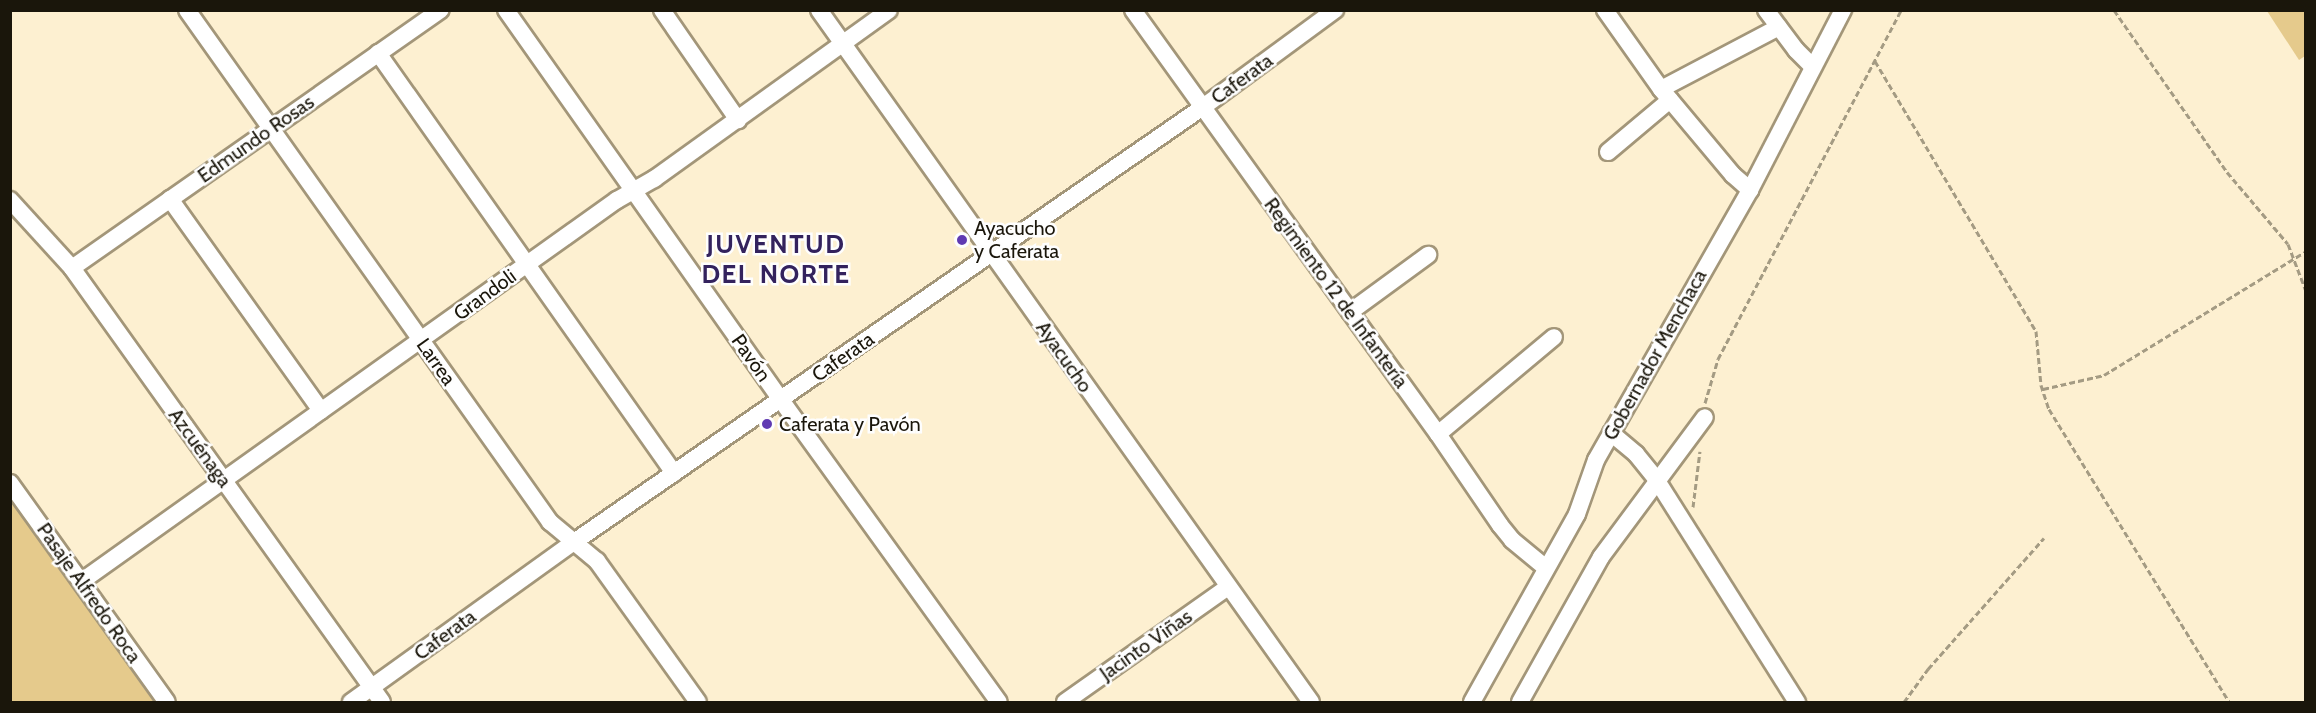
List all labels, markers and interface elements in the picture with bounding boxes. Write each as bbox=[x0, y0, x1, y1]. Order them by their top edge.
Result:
street label: Caferata bbox=[1206, 49, 1278, 109]
street label: Edmundo Rosas bbox=[193, 90, 319, 188]
street label: Regimiento 12 de Infantería bbox=[1259, 193, 1413, 393]
place label: Ayacucho y Caferata bbox=[974, 216, 1059, 263]
district label: JUVENTUD DEL NORTE bbox=[701, 229, 851, 290]
marker: Ayacucho y Caferata bbox=[955, 233, 969, 247]
street label: Grandoli bbox=[449, 264, 521, 326]
street label: Gobernador Menchaca bbox=[1598, 266, 1712, 444]
street label: Ayacucho bbox=[1031, 317, 1097, 397]
street label: Caferata bbox=[807, 327, 879, 387]
street label: Pavón bbox=[726, 330, 776, 386]
street label: Larrea bbox=[411, 334, 461, 390]
street label: Azcuénaga bbox=[163, 404, 237, 492]
place label: Caferata y Pavón bbox=[779, 412, 921, 436]
marker: Caferata y Pavón bbox=[760, 417, 774, 431]
street label: Pasaje Alfredo Roca bbox=[32, 518, 146, 668]
street label: Jacinto Viñas bbox=[1095, 604, 1197, 686]
street label: Caferata bbox=[409, 605, 481, 665]

